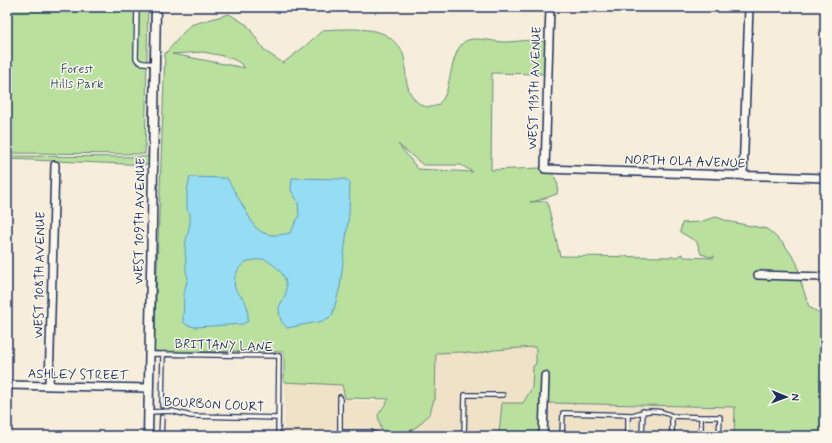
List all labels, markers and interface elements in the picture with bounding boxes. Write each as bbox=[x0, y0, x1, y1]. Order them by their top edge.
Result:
street label: WEST 113TH AVENUE bbox=[524, 26, 546, 150]
park label: Forest Hills Park bbox=[50, 61, 104, 93]
street label: NORTH OLA AVENUE bbox=[624, 151, 746, 173]
street label: WEST 109TH AVENUE bbox=[130, 157, 150, 285]
street label: WEST 108TH AVENUE bbox=[30, 211, 50, 339]
street label: BRITTANY LANE bbox=[174, 336, 274, 356]
street label: ASHLEY STREET bbox=[28, 366, 129, 384]
north arrow bbox=[766, 377, 806, 417]
text: N bbox=[788, 393, 802, 401]
street label: BOURBON COURT bbox=[163, 394, 265, 416]

